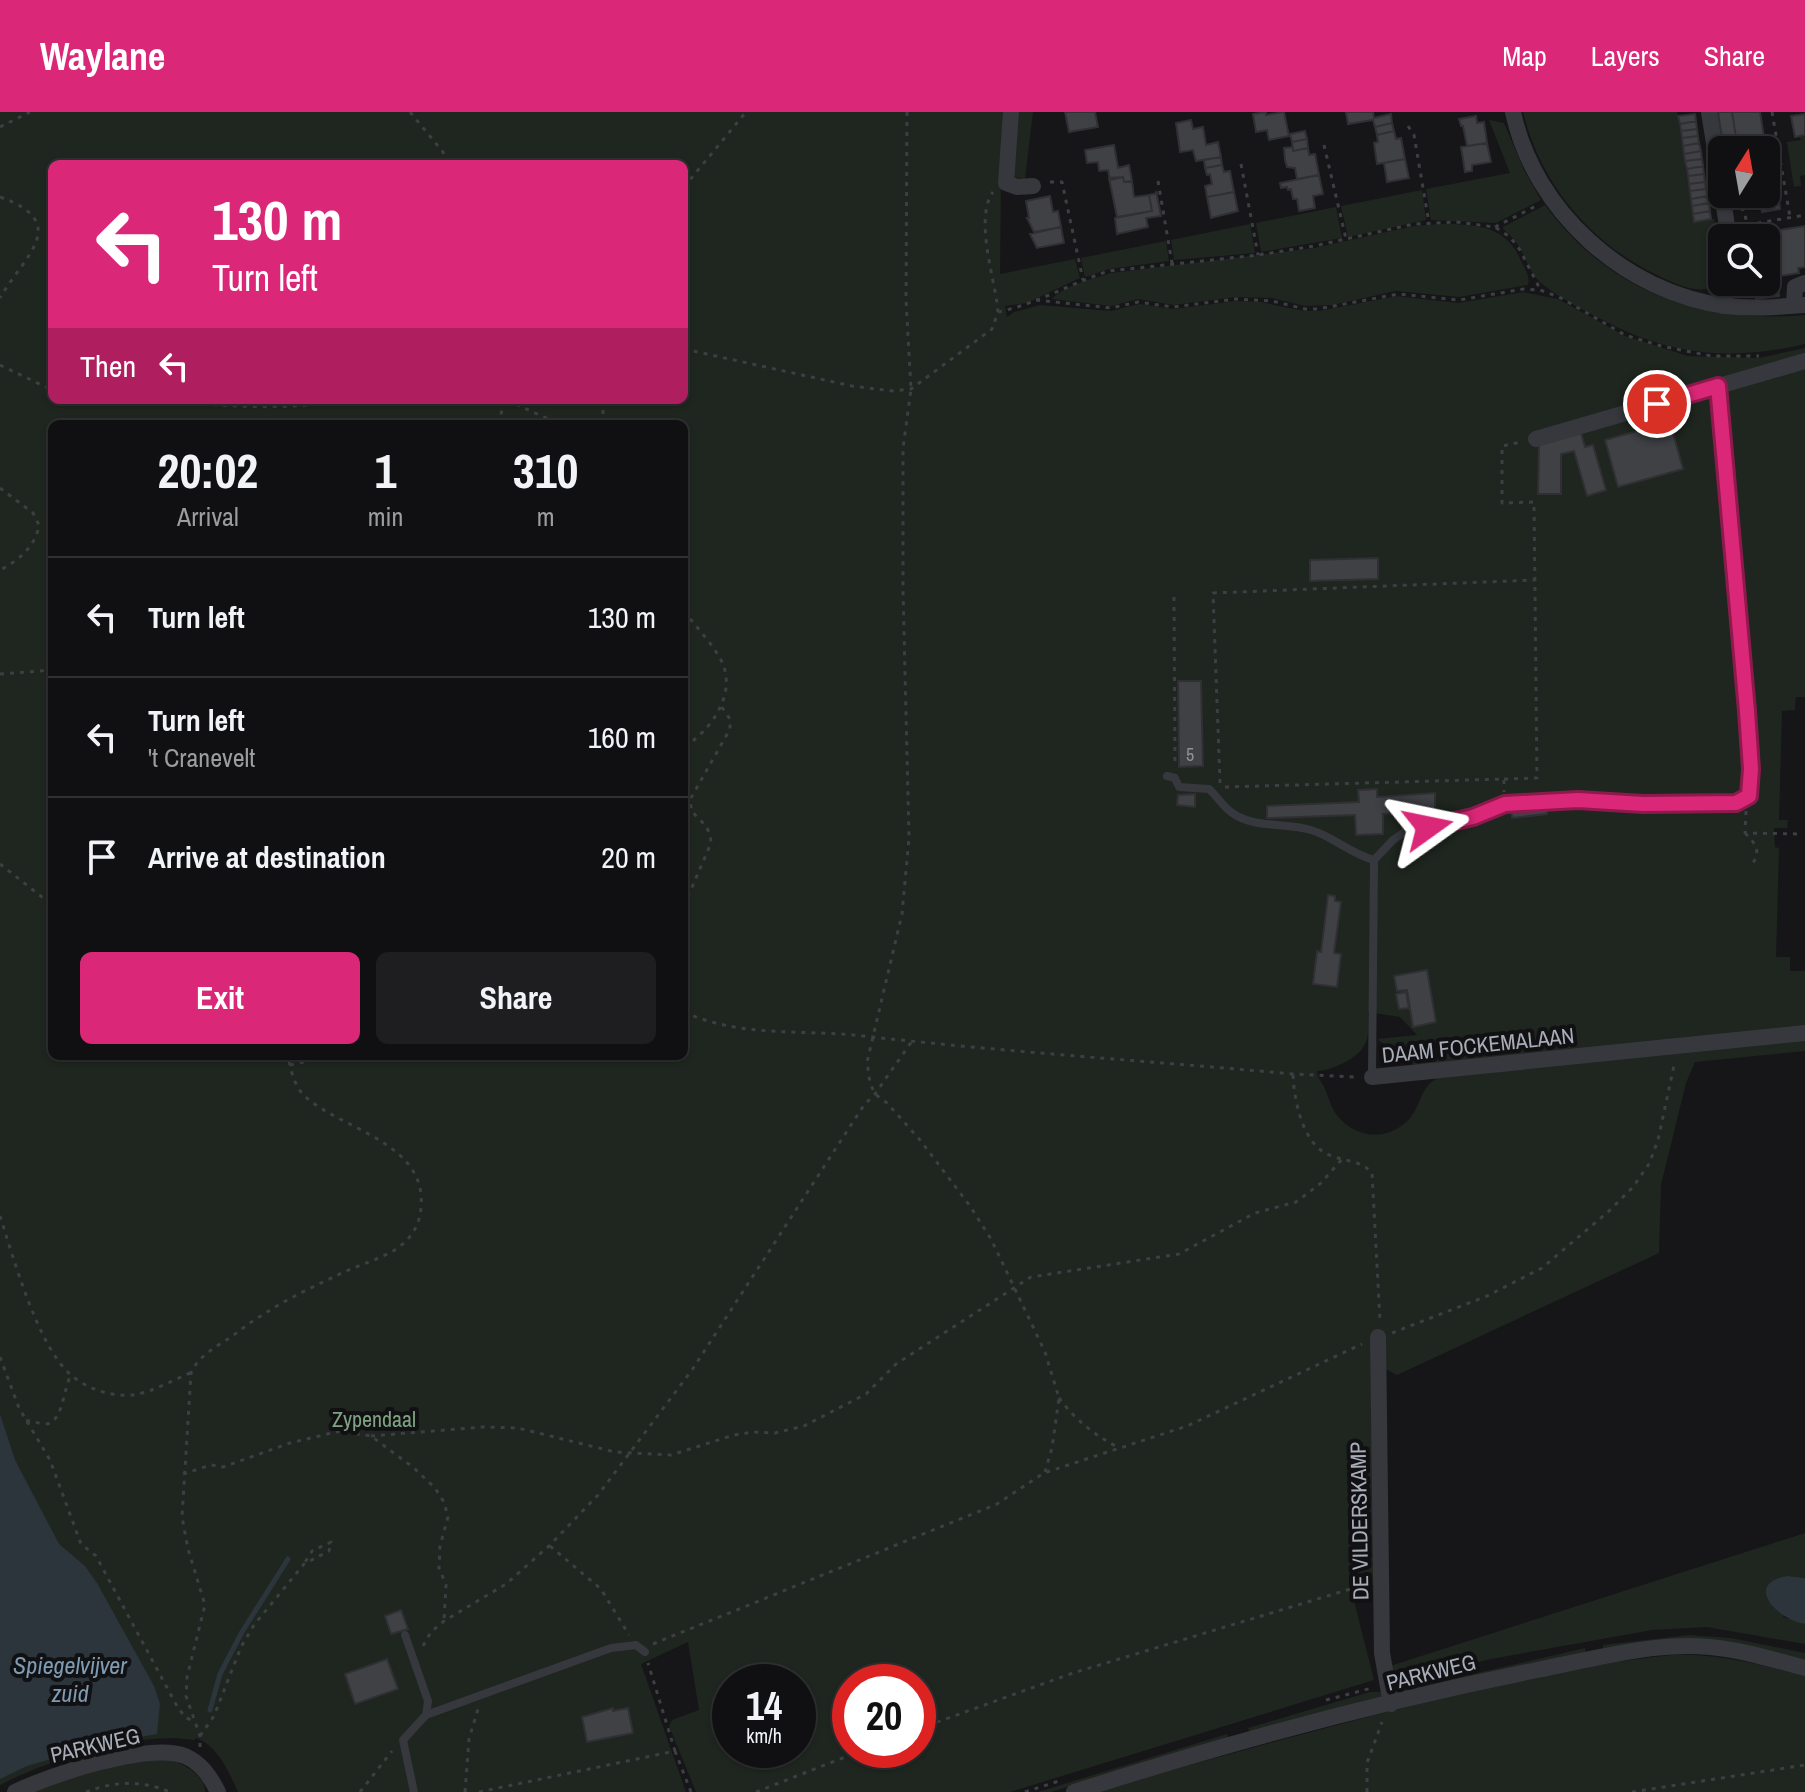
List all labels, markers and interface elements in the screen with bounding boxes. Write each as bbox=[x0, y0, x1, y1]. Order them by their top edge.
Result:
text: Waylane bbox=[40, 31, 165, 82]
text: Map bbox=[1502, 37, 1547, 75]
text: Layers bbox=[1591, 37, 1660, 75]
text: Share bbox=[1704, 37, 1765, 75]
north arrow bbox=[1708, 136, 1780, 208]
map controls bbox=[1708, 136, 1780, 296]
text: 130 m bbox=[212, 182, 342, 257]
icon: left bbox=[80, 192, 184, 296]
button: search bbox=[1708, 224, 1780, 296]
text: Turn left bbox=[212, 254, 318, 302]
icon: left bbox=[152, 344, 196, 388]
text: Then bbox=[80, 346, 136, 386]
pin bbox=[1623, 370, 1691, 438]
icon: arrive bbox=[1635, 382, 1679, 426]
text: 20:02 bbox=[158, 438, 258, 503]
text: 1 bbox=[375, 438, 396, 503]
text: 310 bbox=[513, 438, 578, 503]
text: Arrival bbox=[177, 499, 239, 534]
text: min bbox=[368, 499, 403, 534]
text: m bbox=[537, 499, 555, 534]
icon: left bbox=[80, 595, 124, 639]
text: Turn left bbox=[148, 597, 245, 637]
text: 130 m bbox=[588, 597, 656, 637]
text: Turn left bbox=[148, 700, 245, 740]
icon: left bbox=[80, 715, 124, 759]
text: 160 m bbox=[588, 717, 656, 757]
text: 't Cranevelt bbox=[148, 740, 255, 775]
house number: 5 bbox=[1186, 742, 1194, 767]
position arrow bbox=[1386, 785, 1470, 869]
icon: arrive bbox=[80, 835, 124, 879]
text: Arrive at destination bbox=[148, 837, 386, 877]
text: 20 m bbox=[601, 837, 656, 877]
button: Exit bbox=[80, 952, 360, 1044]
button: Share bbox=[376, 952, 656, 1044]
street label: DAAM FOCKEMALAAN bbox=[1380, 1020, 1576, 1070]
park label: Zypendaal bbox=[332, 1404, 416, 1434]
street label: DE VILDERSKAMP bbox=[1343, 1442, 1375, 1600]
street label: PARKWEG bbox=[1383, 1646, 1479, 1698]
water label: Spiegelvijver zuid bbox=[13, 1649, 128, 1709]
speed limit sign: 20 bbox=[832, 1664, 936, 1768]
text: 14 bbox=[746, 1679, 782, 1732]
street label: PARKWEG bbox=[47, 1720, 143, 1770]
text: km/h bbox=[746, 1722, 782, 1749]

